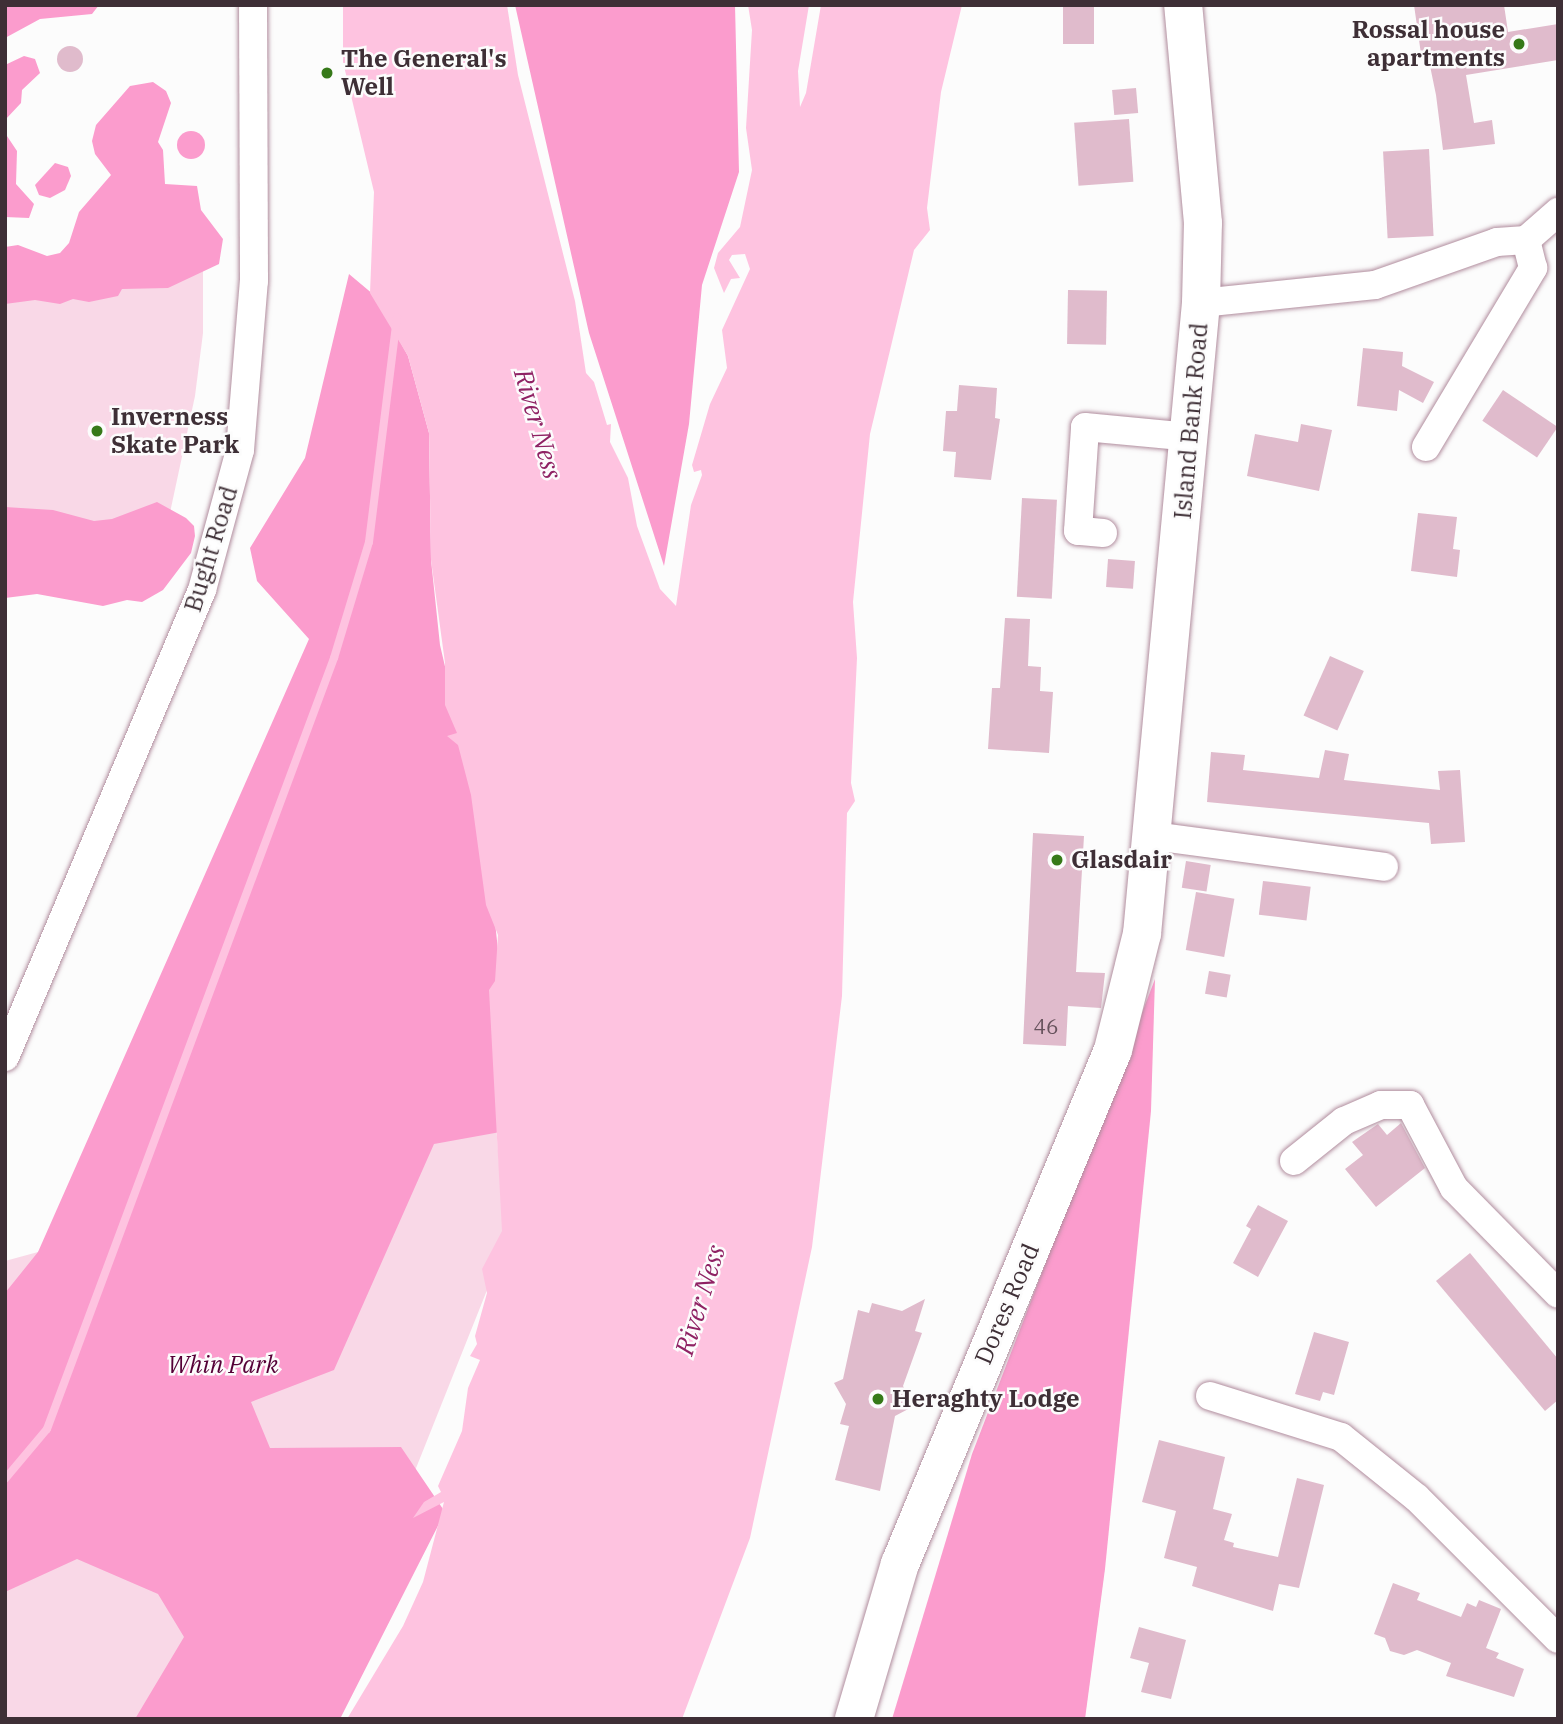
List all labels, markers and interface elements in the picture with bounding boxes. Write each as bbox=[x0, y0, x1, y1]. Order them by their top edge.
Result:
place label: Rossal house apartments bbox=[1352, 16, 1505, 72]
marker: Rossal house apartments bbox=[1511, 36, 1527, 52]
place label: The General's Well bbox=[341, 45, 507, 101]
marker: The General's Well bbox=[319, 65, 335, 81]
street label: Island Bank Road bbox=[1168, 322, 1214, 520]
water label: River Ness bbox=[507, 365, 569, 483]
place label: Inverness Skate Park bbox=[111, 403, 239, 459]
marker: Inverness Skate Park bbox=[89, 423, 105, 439]
street label: Bught Road bbox=[178, 483, 244, 615]
place label: Glasdair bbox=[1071, 846, 1172, 874]
marker: Glasdair bbox=[1049, 852, 1065, 868]
house number: 46 bbox=[1033, 1013, 1059, 1039]
street label: Dores Road bbox=[969, 1239, 1045, 1369]
water label: River Ness bbox=[669, 1241, 731, 1359]
park label: Whin Park bbox=[168, 1351, 278, 1379]
place label: Heraghty Lodge bbox=[892, 1385, 1080, 1413]
marker: Heraghty Lodge bbox=[870, 1391, 886, 1407]

